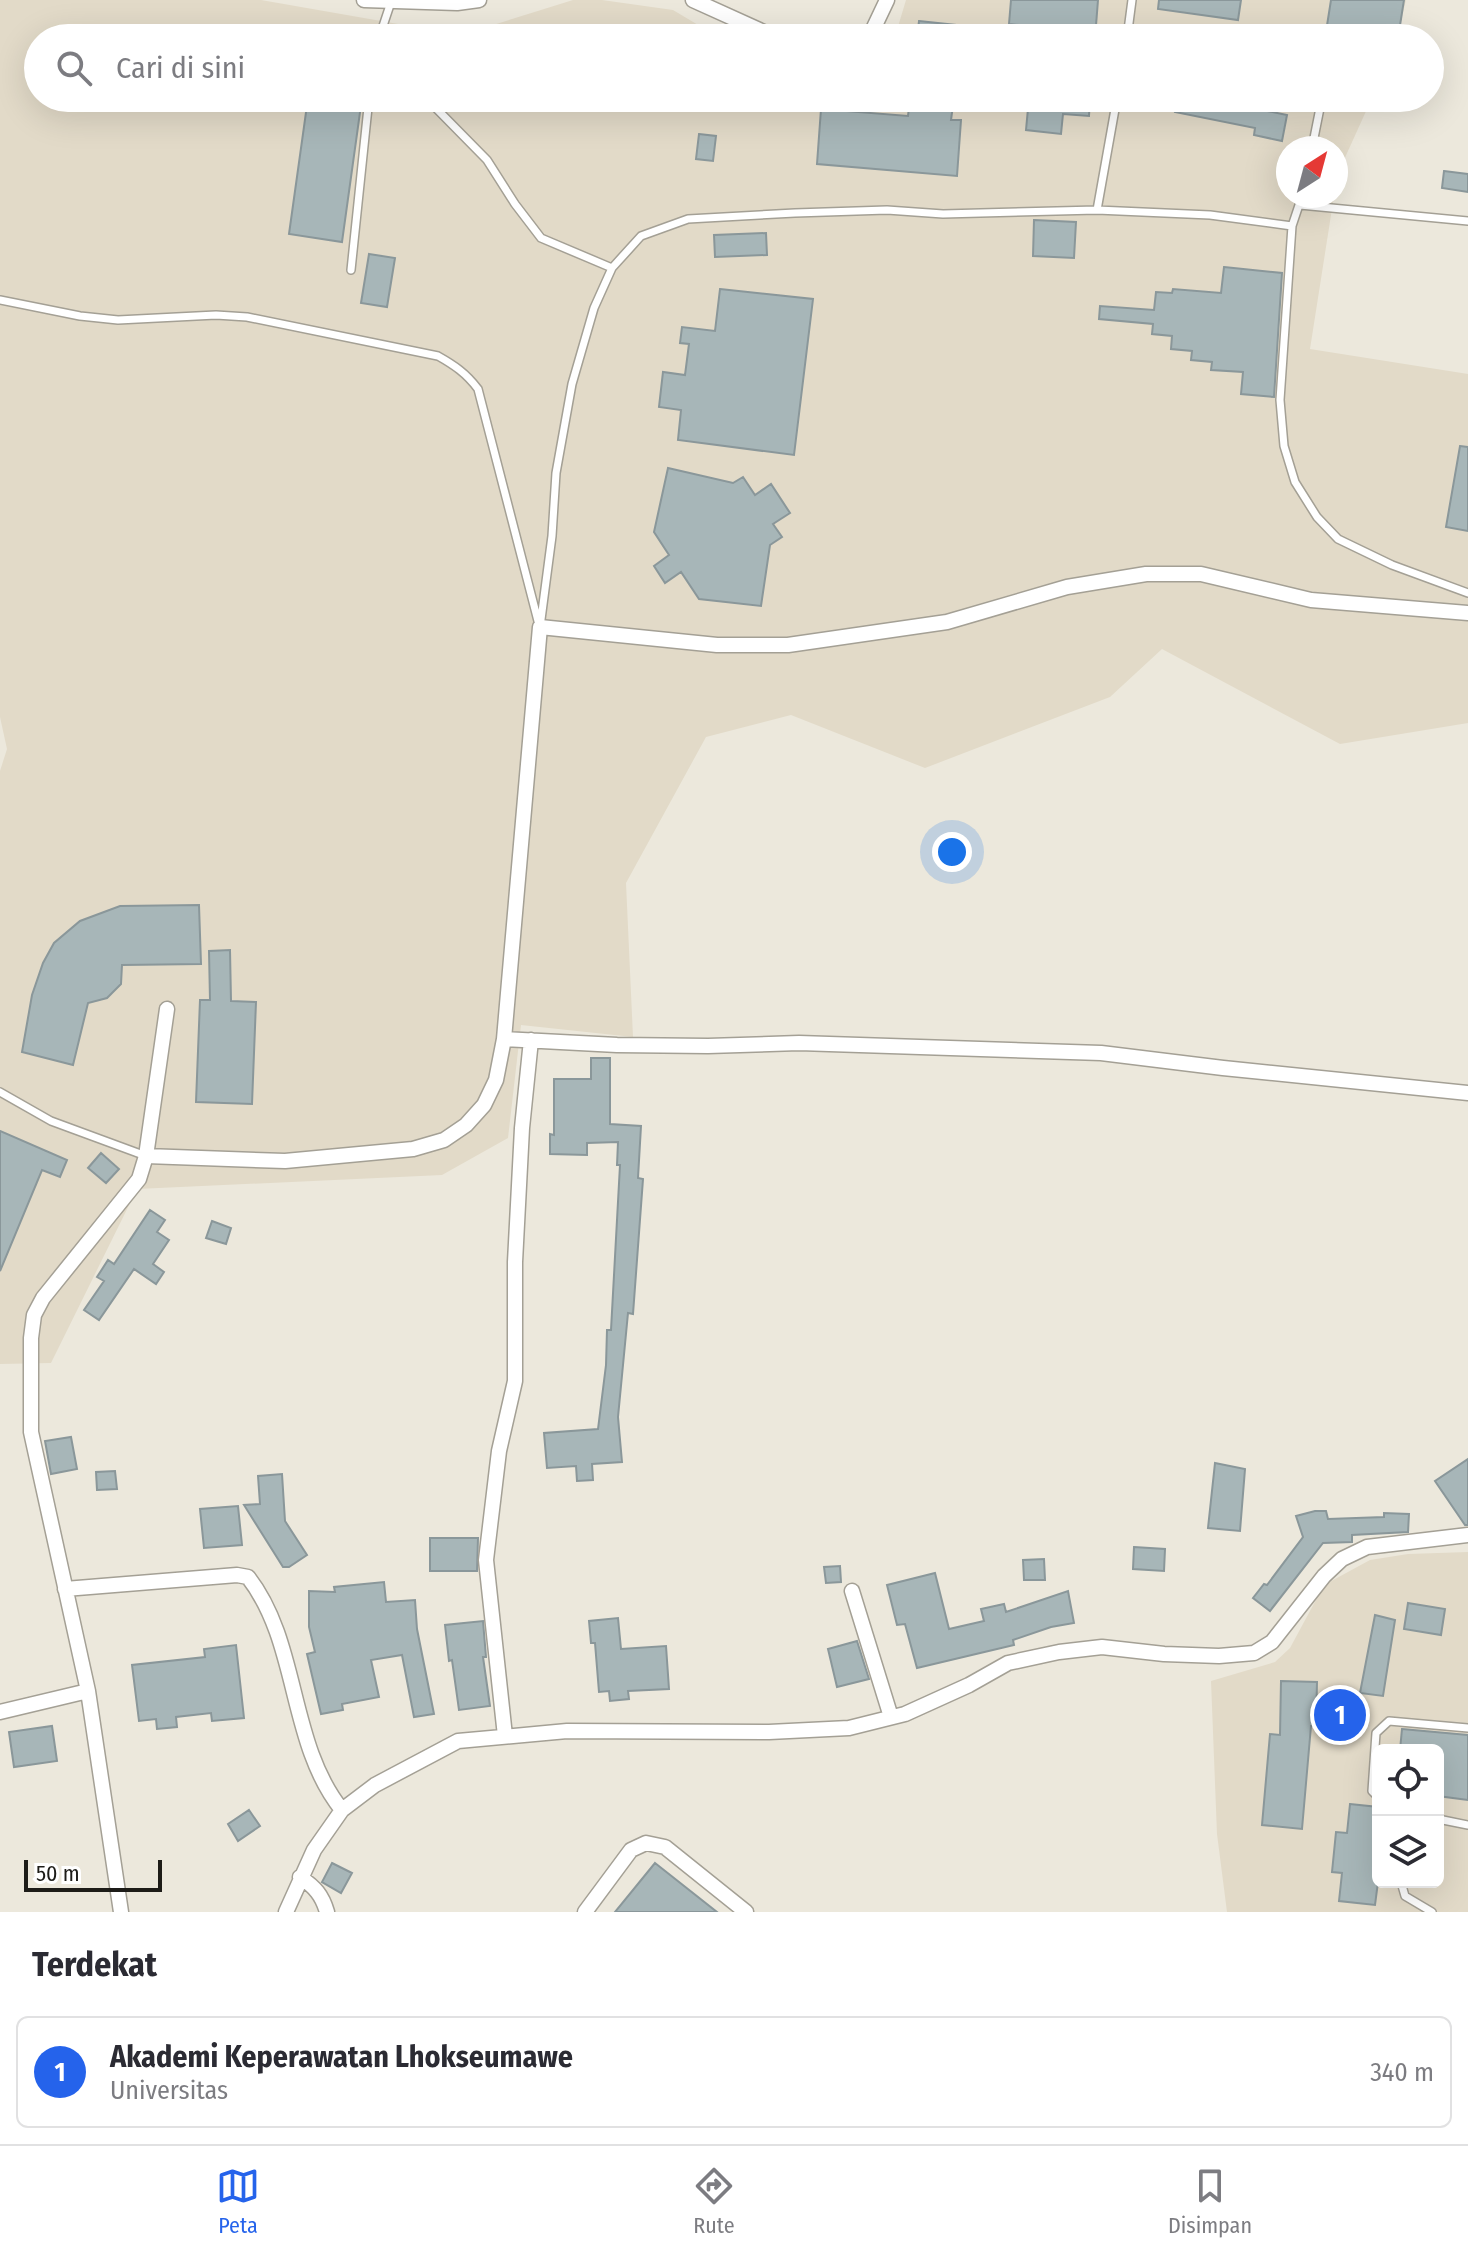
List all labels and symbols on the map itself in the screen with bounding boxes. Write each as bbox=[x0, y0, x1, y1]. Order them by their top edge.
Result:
north arrow bbox=[1276, 136, 1348, 208]
your location bbox=[932, 832, 972, 872]
pin: 1 bbox=[1314, 1685, 1366, 1745]
scale bar bbox=[24, 1856, 162, 1892]

